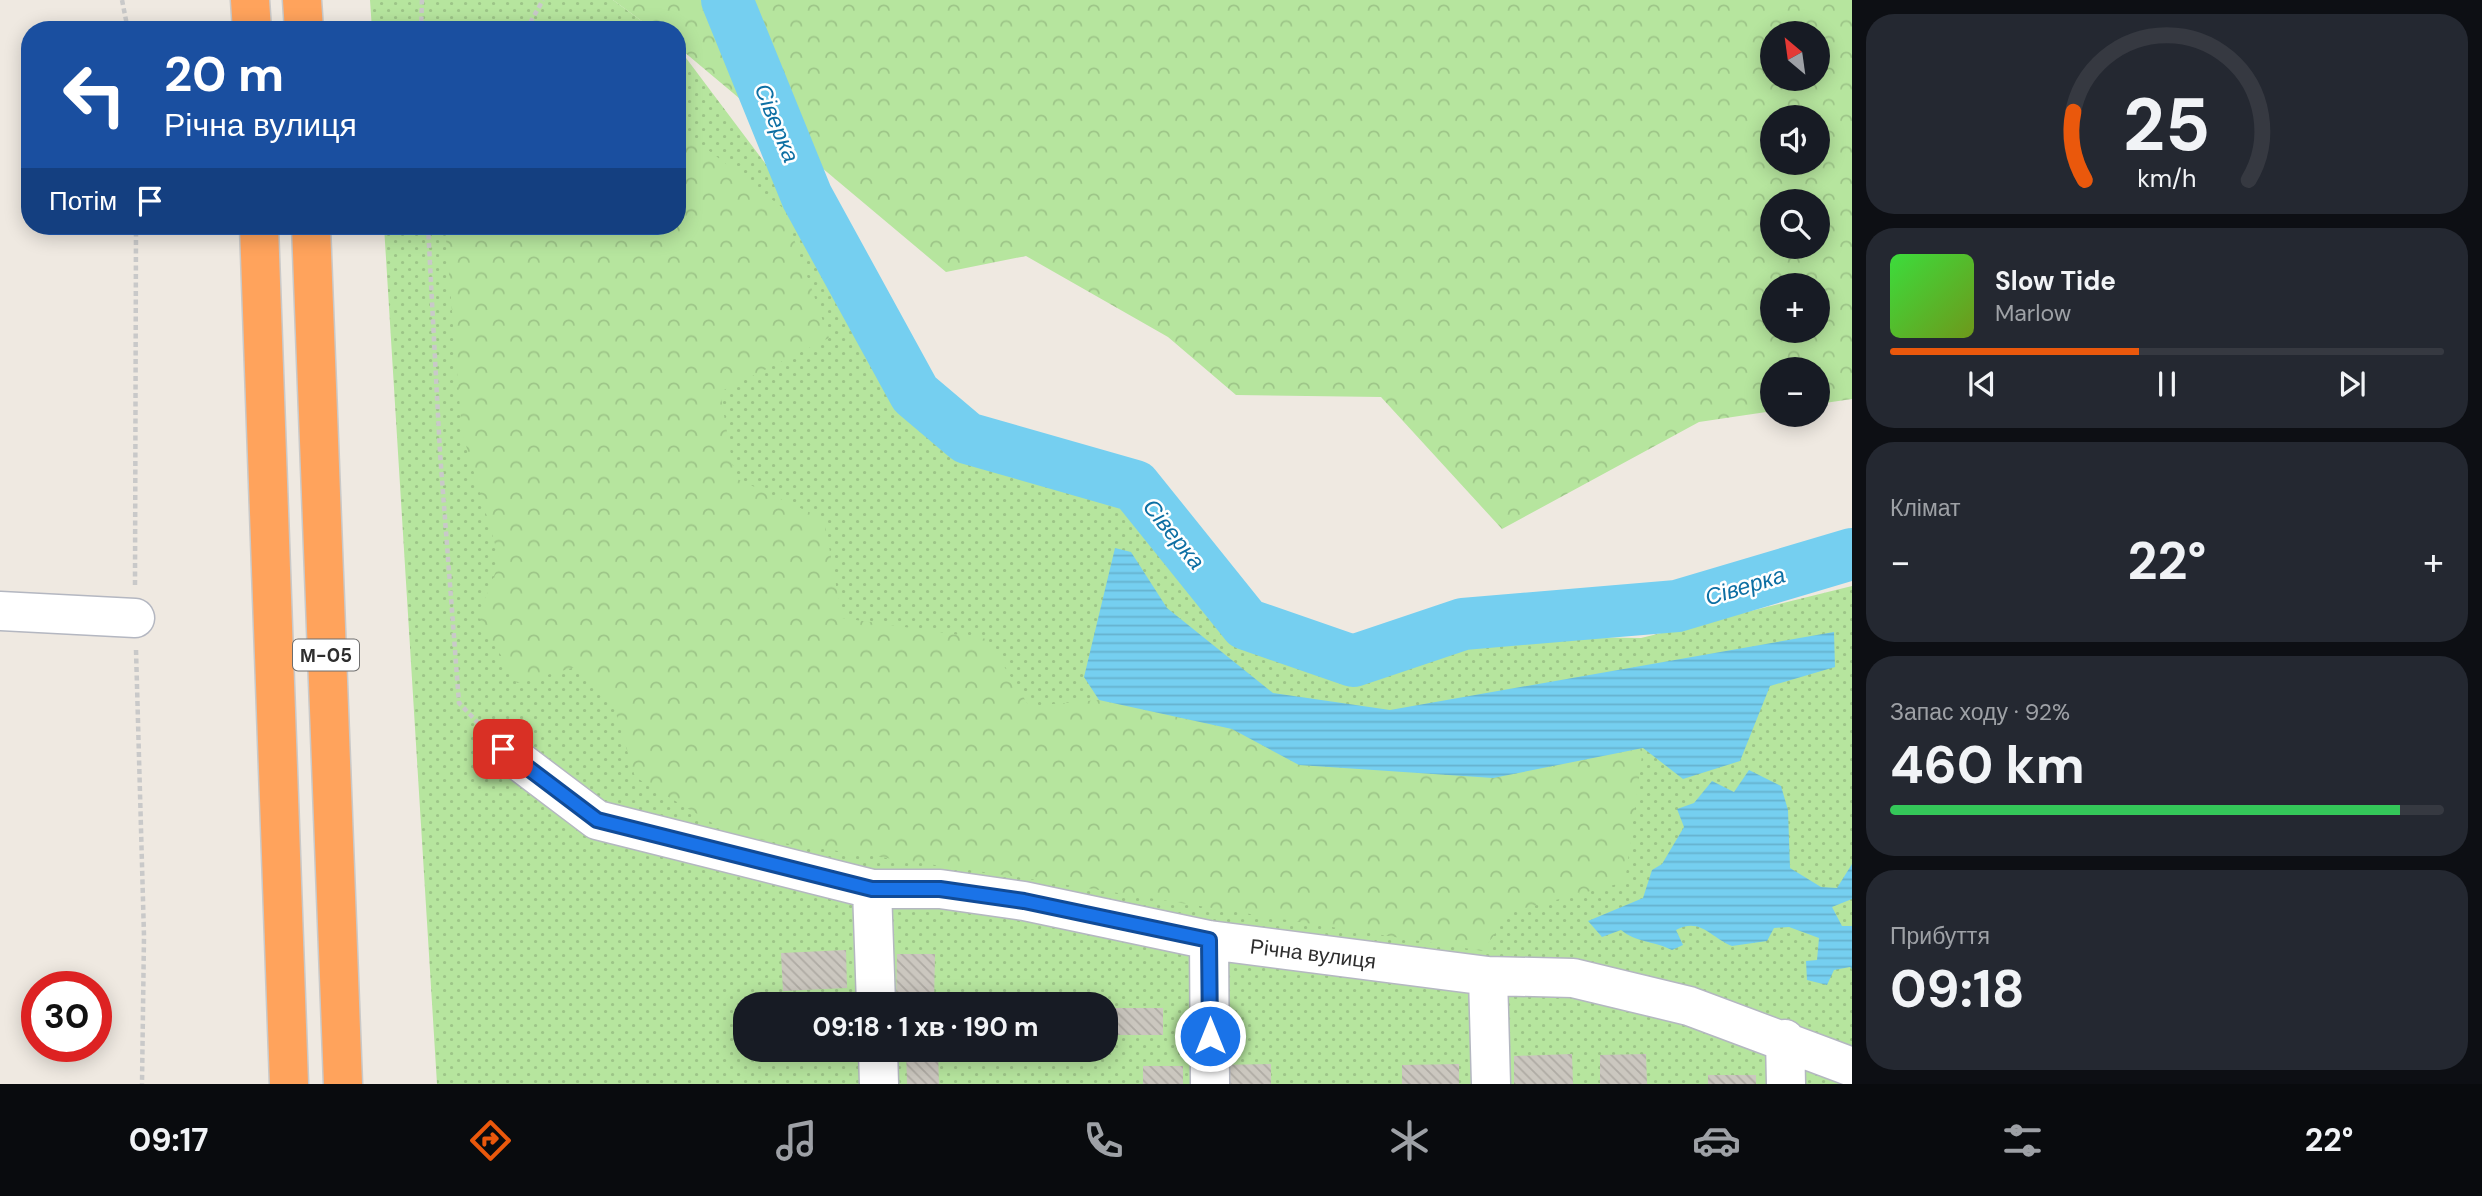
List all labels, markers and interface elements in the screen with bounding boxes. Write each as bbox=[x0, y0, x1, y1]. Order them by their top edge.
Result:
north arrow bbox=[1760, 21, 1830, 91]
map controls bbox=[1760, 21, 1830, 427]
text: 20 m bbox=[164, 42, 284, 106]
icon: left bbox=[49, 49, 140, 140]
text: 25 bbox=[2123, 78, 2211, 173]
water label: Сіверка bbox=[748, 79, 806, 167]
text: Річна вулиця bbox=[164, 104, 357, 146]
button: sound bbox=[1760, 105, 1830, 175]
text: km/h bbox=[2137, 162, 2197, 195]
icon: arrive bbox=[131, 182, 169, 220]
text: Потім bbox=[49, 184, 117, 218]
button: search bbox=[1760, 189, 1830, 259]
text: Slow Tide bbox=[1995, 264, 2116, 298]
button: + bbox=[1760, 273, 1830, 343]
text: Marlow bbox=[1995, 298, 2071, 328]
button: − bbox=[1760, 357, 1830, 427]
icon: previous bbox=[1963, 365, 2001, 403]
icon: pause bbox=[2148, 365, 2186, 403]
icon: next bbox=[2333, 365, 2371, 403]
water label: Сіверка bbox=[1136, 493, 1212, 575]
text: Клімат bbox=[1890, 493, 1961, 523]
text: 22° bbox=[2128, 527, 2206, 595]
text: − bbox=[1890, 537, 1911, 587]
text: + bbox=[2423, 537, 2444, 587]
water label: Сіверка bbox=[1701, 560, 1789, 612]
road number: М-05 bbox=[293, 640, 359, 670]
text: Запас ходу · 92% bbox=[1890, 697, 2070, 727]
pin bbox=[473, 719, 533, 779]
icon: arrive bbox=[484, 730, 522, 768]
text: 460 km bbox=[1890, 731, 2085, 799]
text: Прибуття bbox=[1890, 921, 1990, 951]
street label: Річна вулиця bbox=[1248, 932, 1378, 976]
text: 09:18 bbox=[1890, 955, 2025, 1023]
speed limit sign: 30 bbox=[21, 971, 112, 1062]
position arrow bbox=[1173, 999, 1247, 1073]
text: 09:18 · 1 хв · 190 m bbox=[813, 1010, 1038, 1044]
icon: directions bbox=[466, 1116, 515, 1165]
icon: music bbox=[772, 1116, 821, 1165]
icon: phone bbox=[1079, 1116, 1128, 1165]
icon: climate bbox=[1385, 1116, 1434, 1165]
icon: car bbox=[1692, 1116, 1741, 1165]
icon: filters bbox=[1998, 1116, 2047, 1165]
text: 09:17 bbox=[129, 1119, 209, 1161]
text: 22° bbox=[2305, 1119, 2353, 1161]

